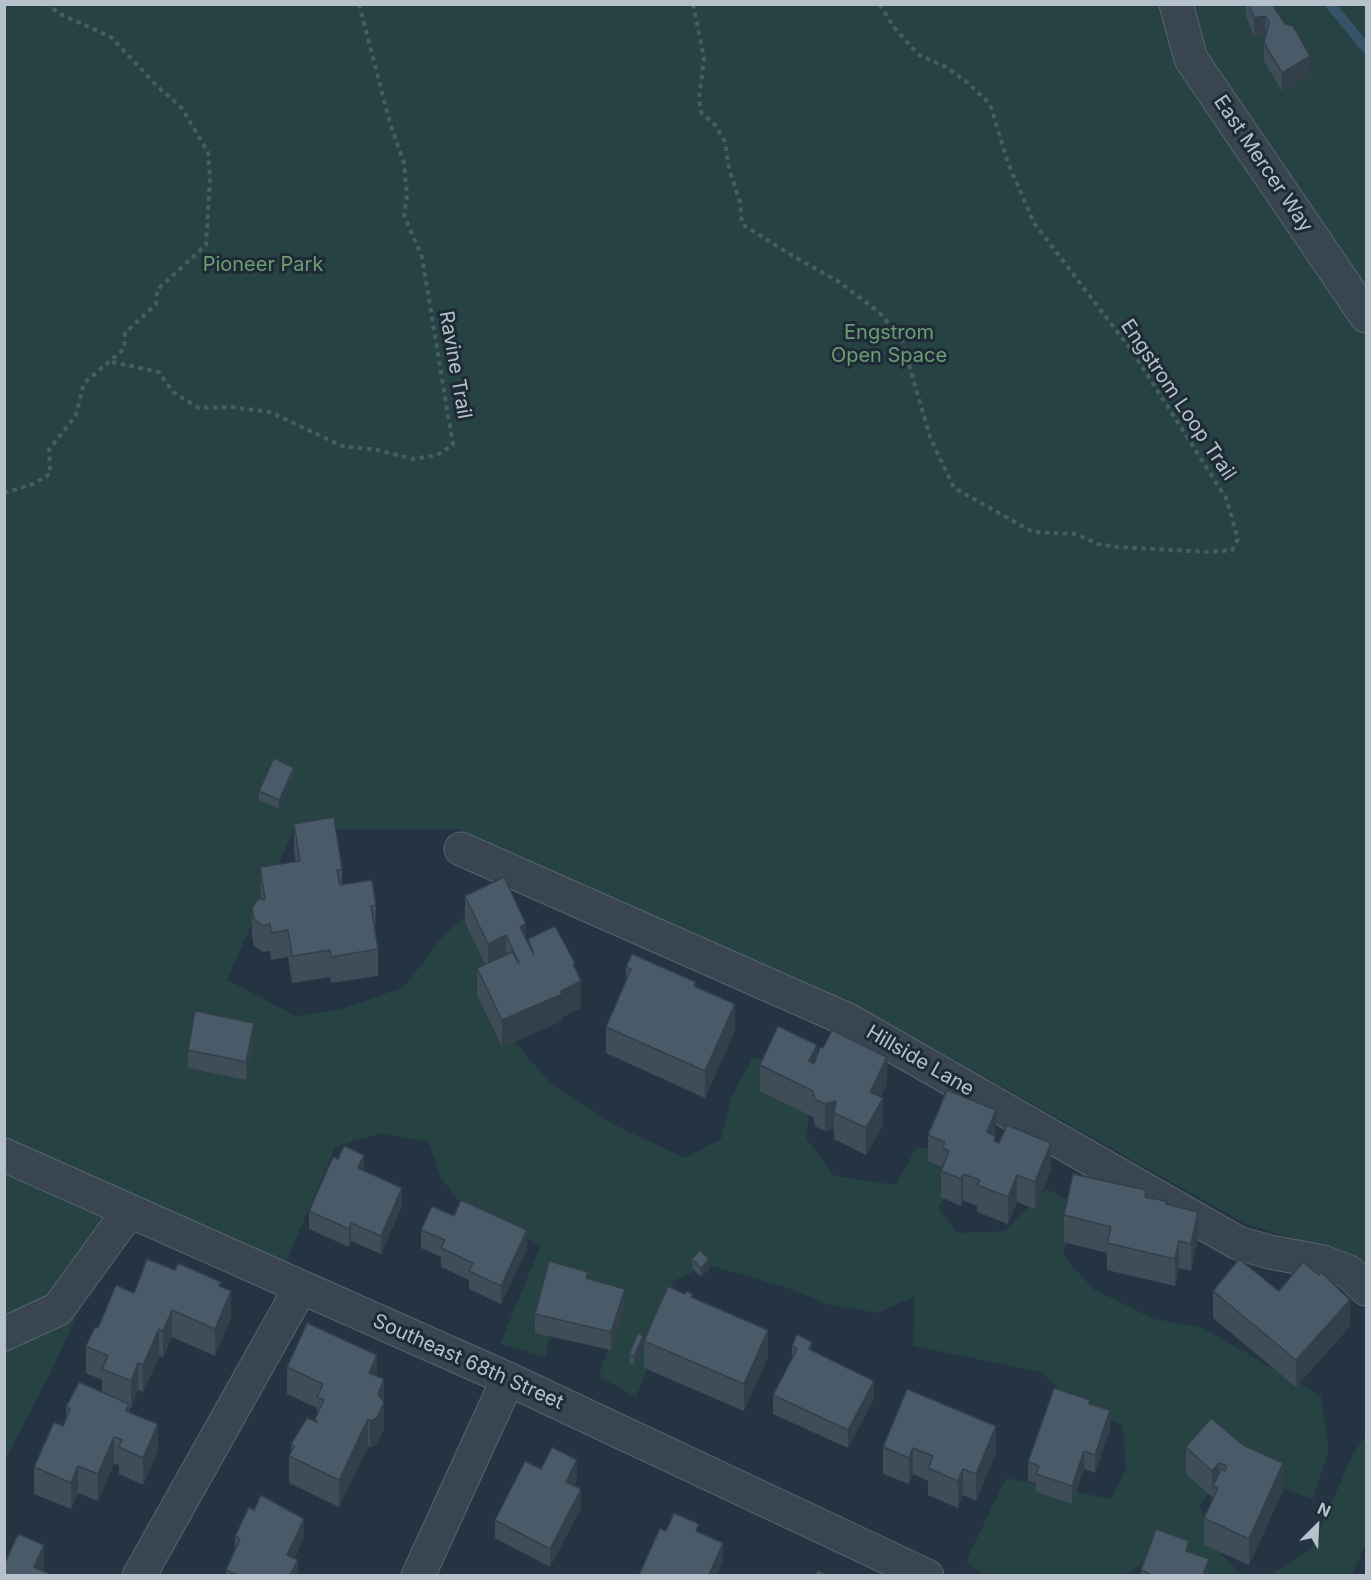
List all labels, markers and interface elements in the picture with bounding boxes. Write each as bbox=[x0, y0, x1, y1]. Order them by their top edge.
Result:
street label: East Mercer Way bbox=[1208, 91, 1318, 237]
park label: Pioneer Park bbox=[203, 253, 323, 277]
street label: Ravine Trail bbox=[434, 309, 476, 421]
street label: Engstrom Loop Trail bbox=[1115, 315, 1241, 485]
park label: Engstrom Open Space bbox=[831, 321, 947, 368]
street label: Hillside Lane bbox=[862, 1021, 978, 1101]
street label: Southeast 68th Street bbox=[369, 1309, 567, 1415]
north arrow bbox=[1287, 1496, 1347, 1556]
text: N bbox=[1315, 1498, 1334, 1521]

